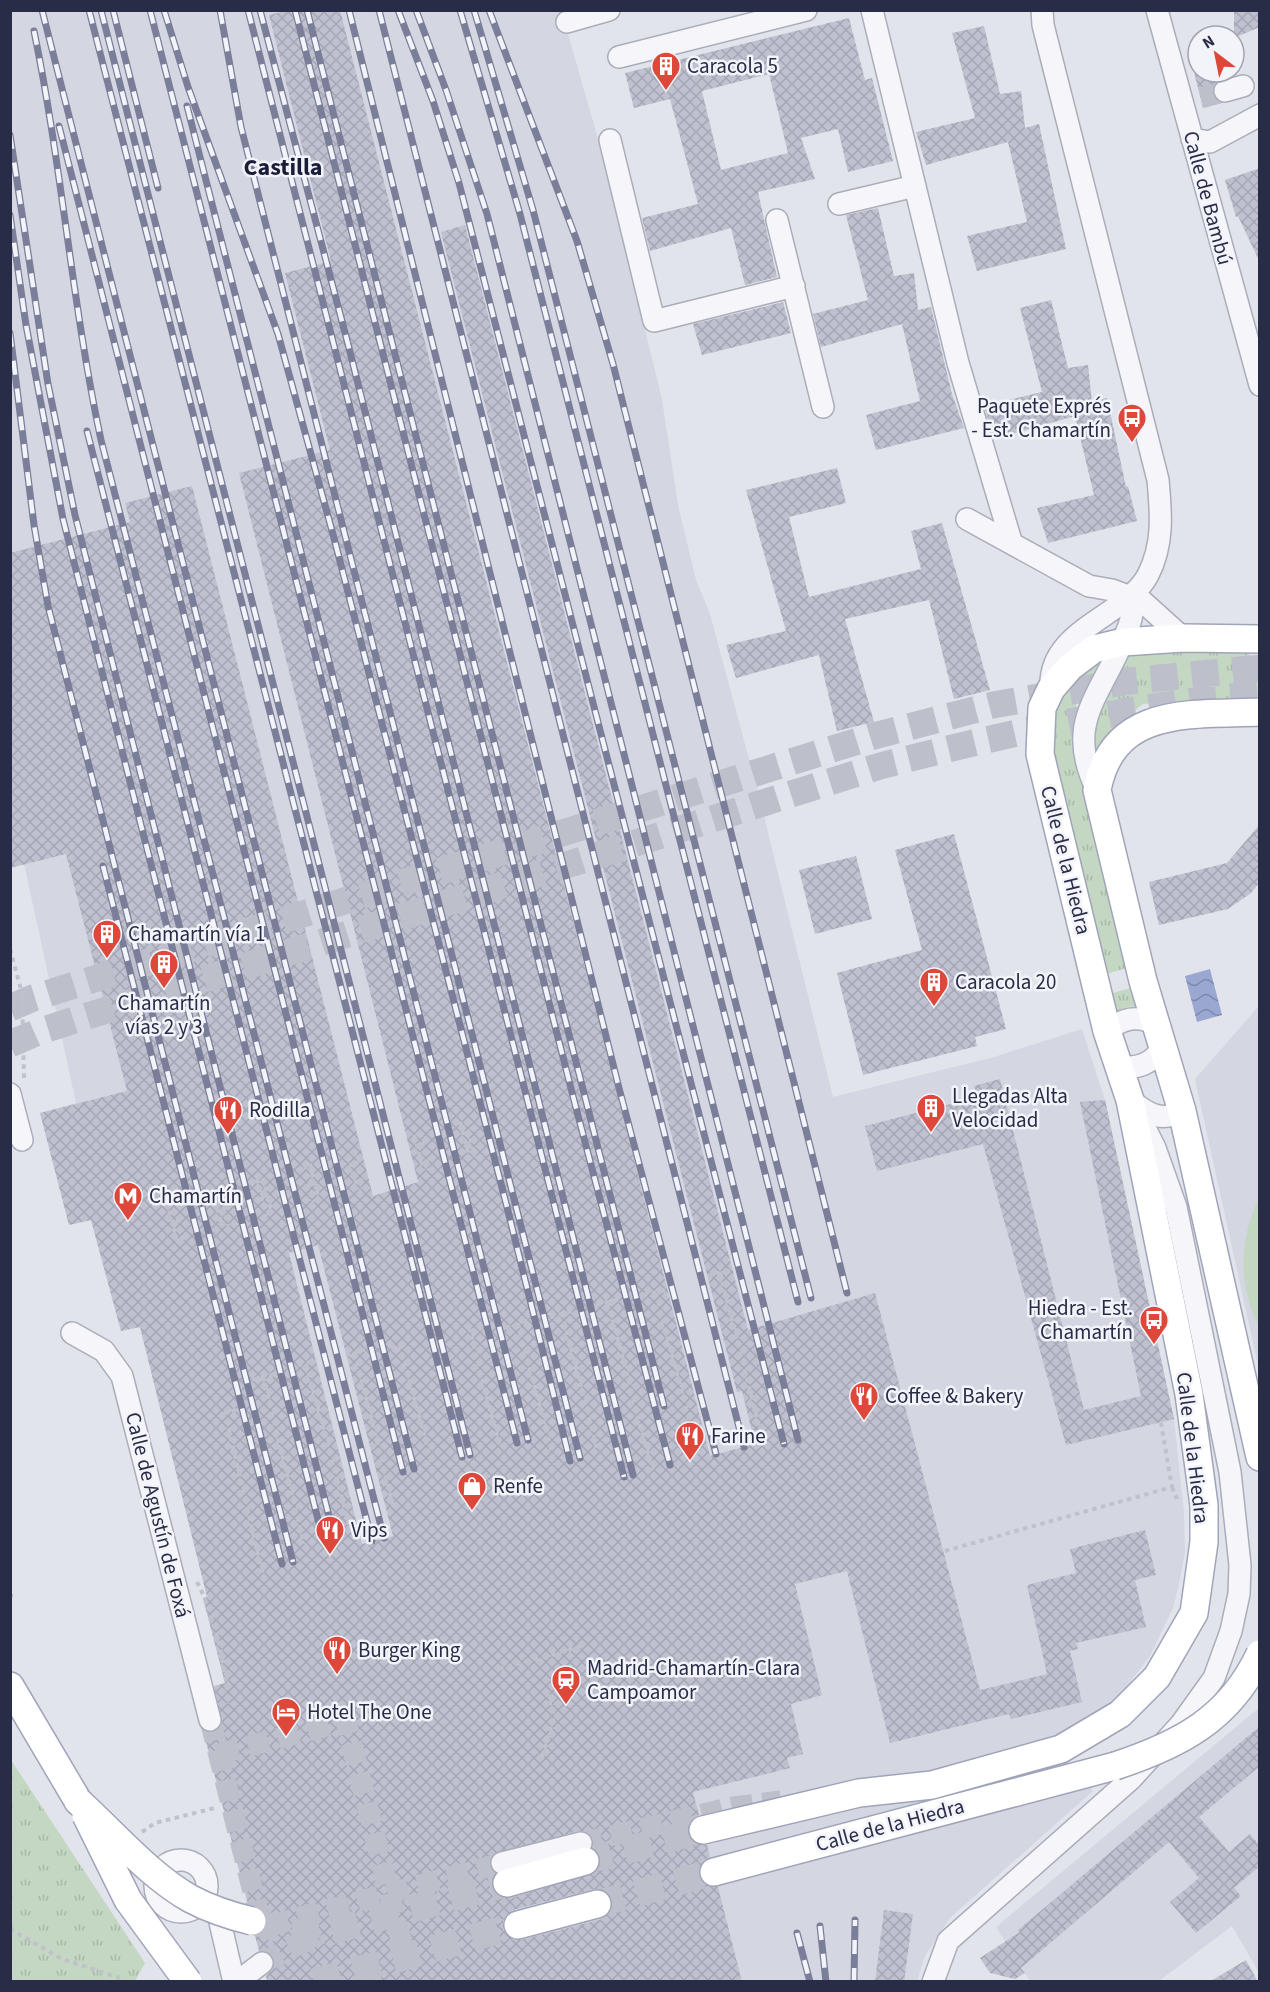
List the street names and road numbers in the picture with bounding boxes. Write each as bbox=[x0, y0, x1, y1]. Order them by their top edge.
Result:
street label: Calle de Bambú bbox=[1176, 128, 1240, 268]
street label: Calle de la Hiedra bbox=[1033, 782, 1099, 938]
street label: Calle de la Hiedra bbox=[1169, 1370, 1217, 1526]
street label: Calle de Agustín de Foxá bbox=[118, 1409, 198, 1621]
street label: Calle de la Hiedra bbox=[812, 1791, 968, 1859]

